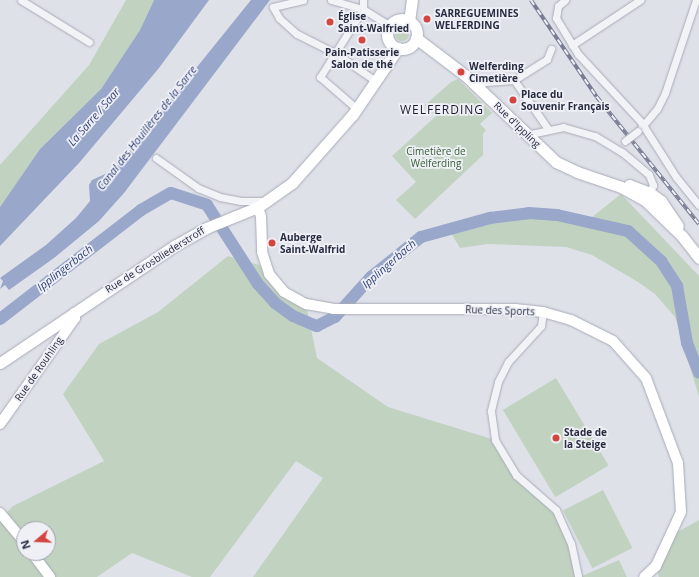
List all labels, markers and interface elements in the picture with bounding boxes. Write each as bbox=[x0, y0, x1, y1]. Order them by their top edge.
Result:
place label: SARREGUEMINES WELFERDING bbox=[435, 7, 519, 30]
place label: Église Saint-Walfried bbox=[338, 10, 409, 34]
marker: SARREGUEMINES WELFERDING bbox=[422, 14, 432, 24]
marker: Église Saint-Walfried bbox=[325, 17, 335, 27]
marker: Pain-Patisserie Salon de thé bbox=[357, 35, 367, 45]
place label: Pain-Patisserie Salon de thé bbox=[325, 46, 399, 70]
place label: Welferding Cimetière bbox=[469, 60, 524, 84]
water label: Canal des Houillères de la Sarre bbox=[94, 63, 200, 193]
marker: Welferding Cimetière bbox=[456, 67, 466, 77]
water label: La Sarre / Saar bbox=[65, 85, 123, 149]
place label: Place du Souvenir Français bbox=[521, 88, 609, 112]
marker: Place du Souvenir Français bbox=[508, 95, 518, 105]
street label: Rue d'Ippling bbox=[491, 100, 543, 150]
district label: WELFERDING bbox=[400, 103, 484, 117]
park label: Cimetière de Welferding bbox=[406, 145, 466, 168]
street label: Rue de Grosbliederstroff bbox=[103, 225, 207, 295]
place label: Auberge Saint-Walfrid bbox=[280, 231, 345, 254]
water label: Ipplingerbach bbox=[359, 237, 419, 291]
marker: Auberge Saint-Walfrid bbox=[267, 238, 277, 248]
water label: Ipplingerbach bbox=[35, 242, 95, 294]
street label: Rue des Sports bbox=[465, 304, 535, 318]
street label: Rue de Rouhling bbox=[12, 334, 66, 404]
place label: Stade de la Steige bbox=[564, 426, 607, 450]
marker: Stade de la Steige bbox=[551, 433, 561, 443]
north arrow bbox=[16, 521, 56, 561]
text: N bbox=[17, 538, 34, 551]

